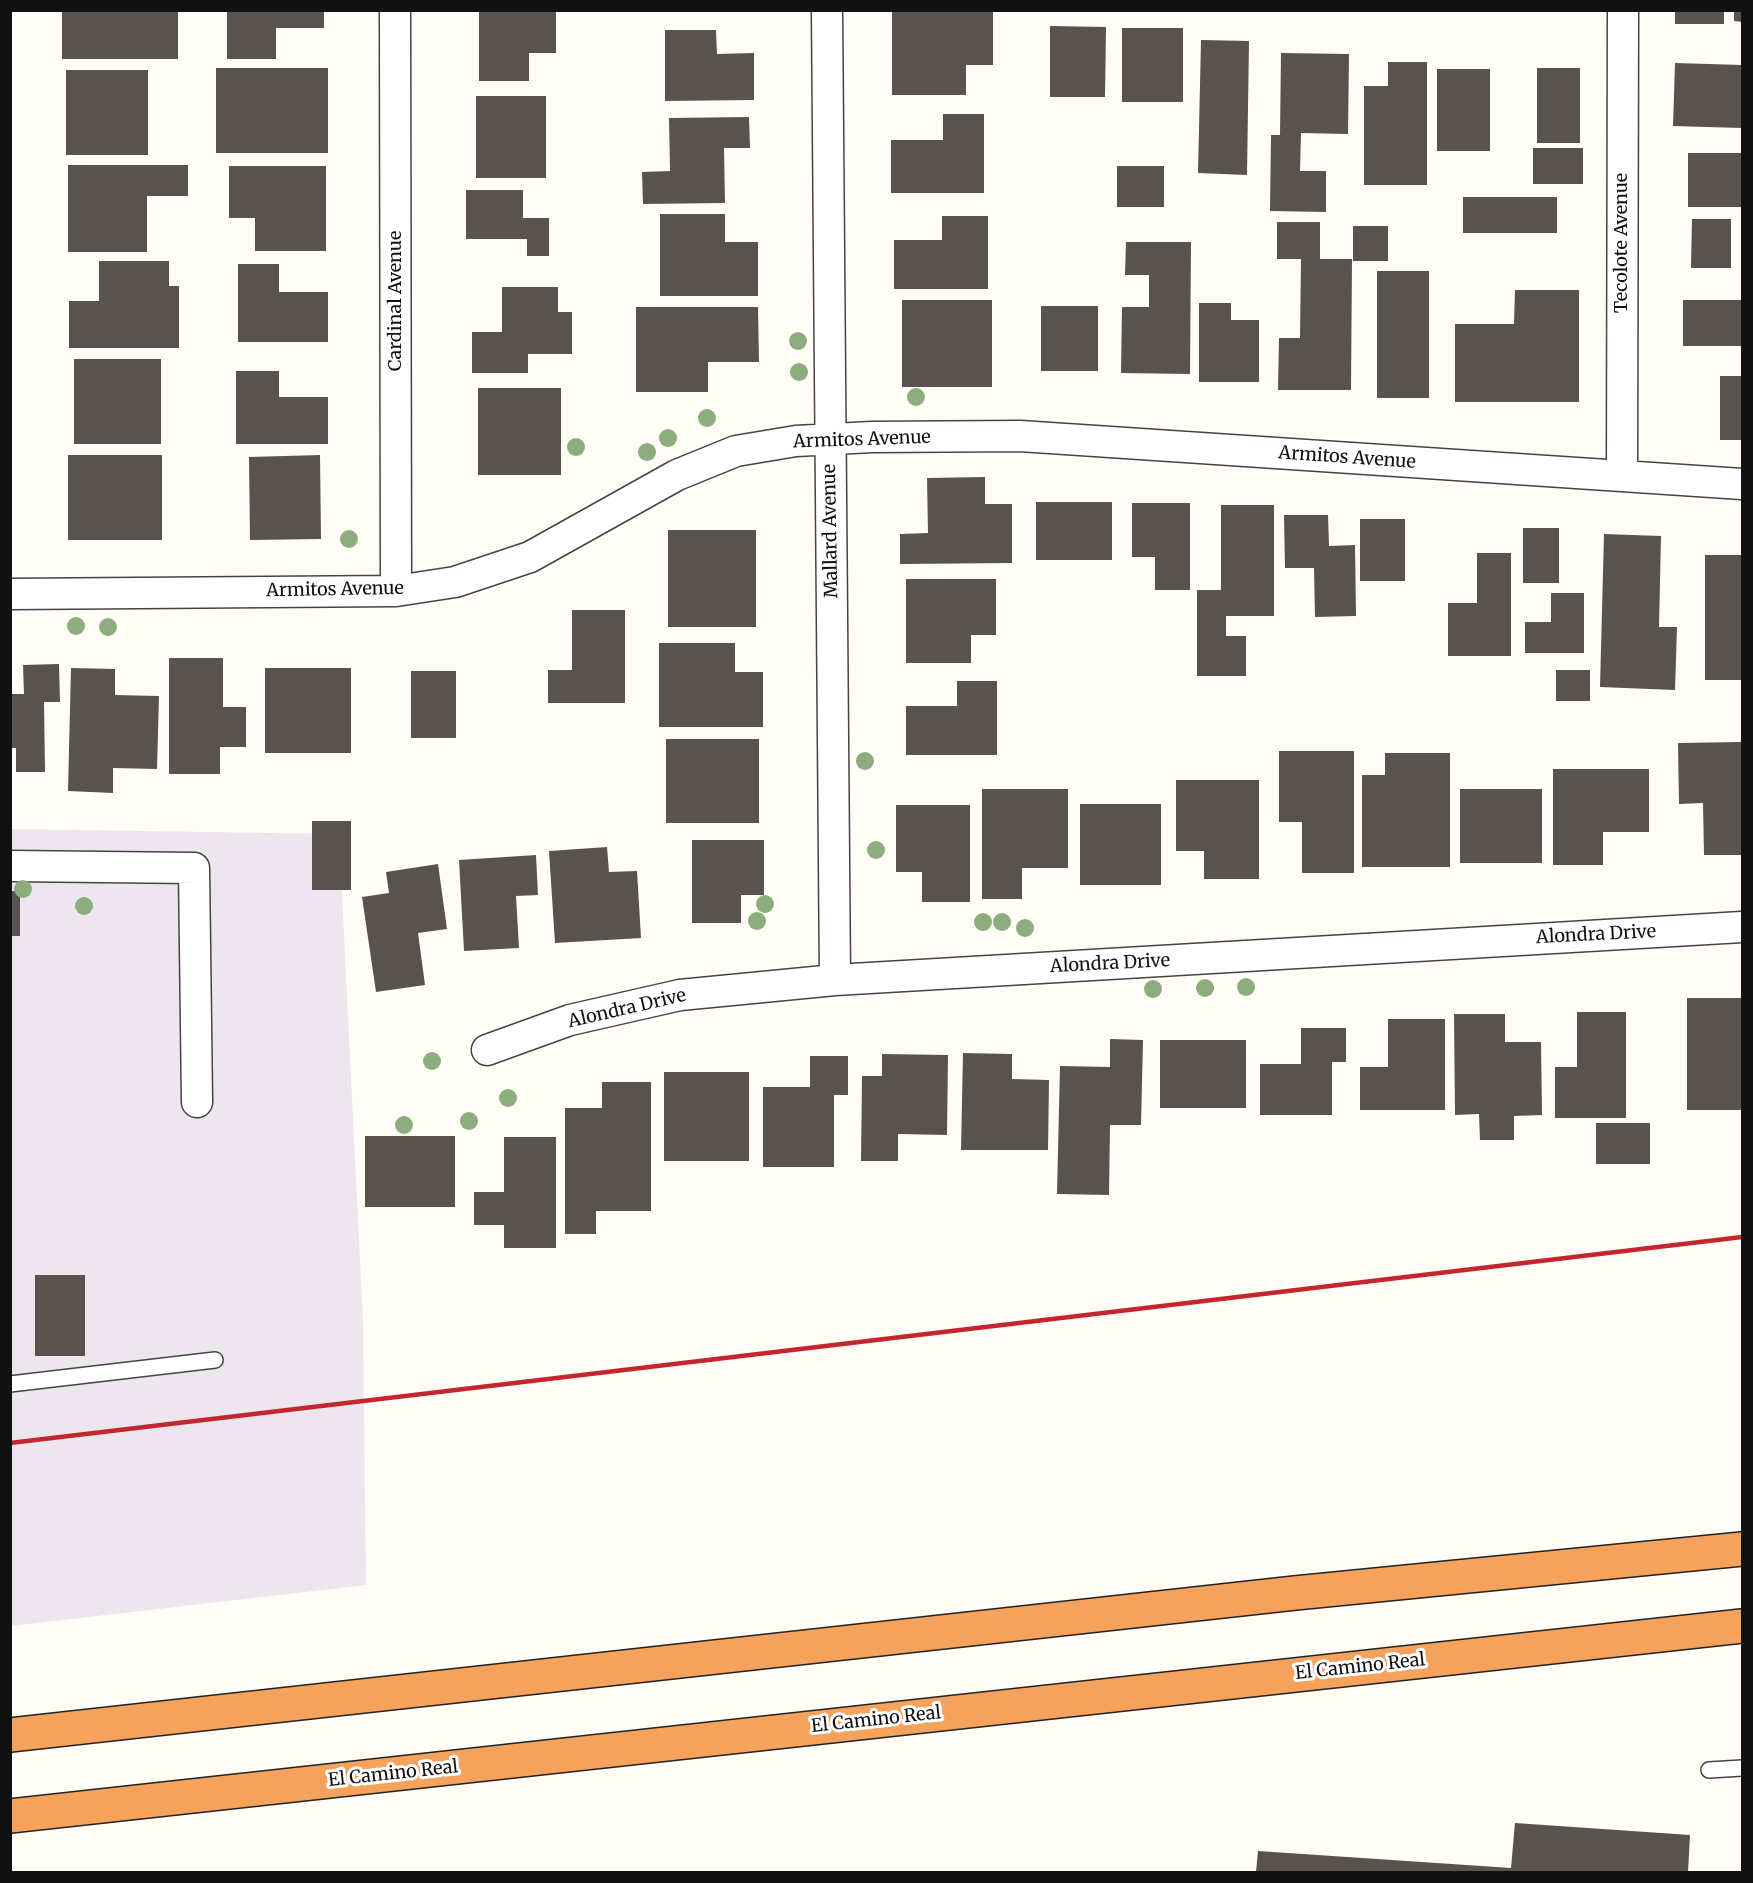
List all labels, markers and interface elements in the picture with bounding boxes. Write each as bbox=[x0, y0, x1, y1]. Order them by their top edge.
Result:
street label: Tecolote Avenue bbox=[1611, 173, 1633, 313]
street label: Cardinal Avenue bbox=[385, 231, 407, 371]
street label: Armitos Avenue bbox=[793, 427, 931, 453]
street label: Armitos Avenue bbox=[1278, 442, 1416, 474]
street label: Mallard Avenue bbox=[819, 464, 843, 598]
street label: Armitos Avenue bbox=[266, 578, 404, 602]
street label: Alondra Drive bbox=[1535, 921, 1657, 949]
street label: Alondra Drive bbox=[1049, 950, 1171, 978]
street label: Alondra Drive bbox=[566, 985, 688, 1033]
street label: El Camino Real bbox=[1294, 1649, 1426, 1685]
street label: El Camino Real bbox=[810, 1702, 942, 1738]
street label: El Camino Real bbox=[327, 1756, 459, 1792]

